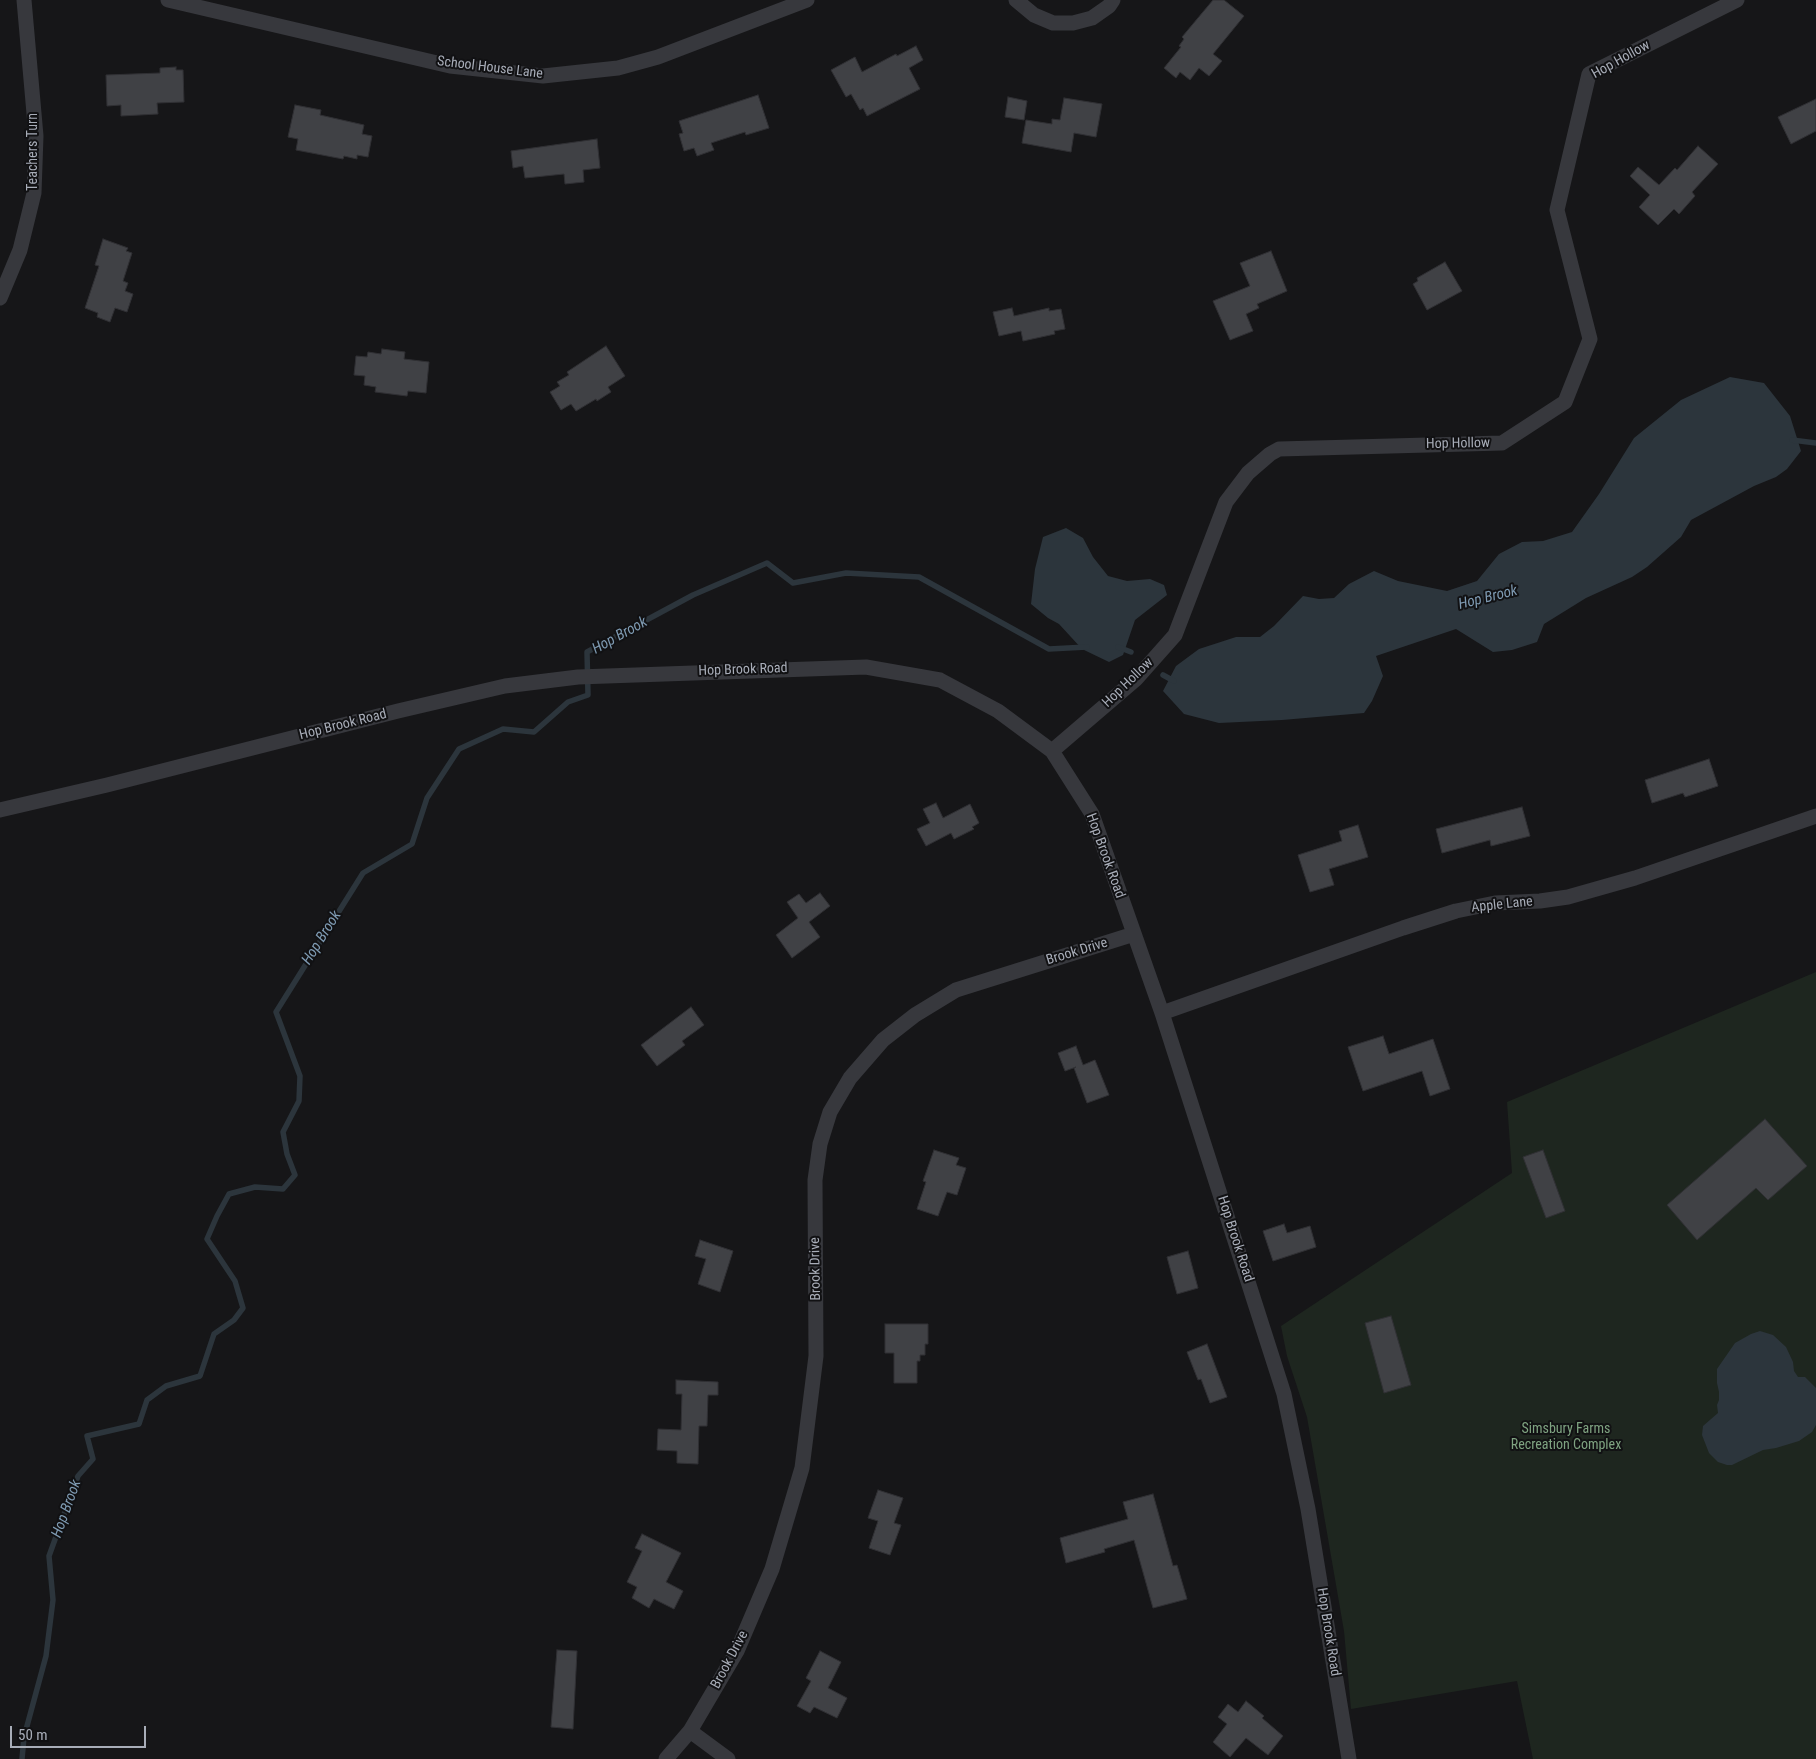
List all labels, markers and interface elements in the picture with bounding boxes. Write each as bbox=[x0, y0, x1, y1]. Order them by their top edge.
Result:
street label: Hop Hollow bbox=[1589, 37, 1653, 83]
street label: School House Lane bbox=[436, 53, 544, 83]
street label: Teachers Turn bbox=[25, 113, 41, 191]
street label: Hop Hollow bbox=[1426, 435, 1490, 453]
water label: Hop Brook bbox=[1457, 582, 1519, 614]
water label: Hop Brook bbox=[589, 614, 651, 658]
street label: Hop Hollow bbox=[1099, 655, 1157, 711]
street label: Hop Brook Road bbox=[698, 660, 788, 680]
street label: Hop Brook Road bbox=[298, 706, 388, 744]
street label: Hop Brook Road bbox=[1082, 811, 1128, 901]
street label: Apple Lane bbox=[1471, 893, 1533, 917]
water label: Hop Brook bbox=[298, 908, 346, 968]
street label: Brook Drive bbox=[1044, 935, 1110, 969]
street label: Hop Brook Road bbox=[1213, 1194, 1257, 1284]
street label: Brook Drive bbox=[807, 1237, 825, 1301]
park label: Simsbury Farms Recreation Complex bbox=[1511, 1421, 1621, 1454]
water label: Hop Brook bbox=[48, 1478, 86, 1540]
street label: Hop Brook Road bbox=[1313, 1587, 1343, 1677]
street label: Brook Drive bbox=[708, 1628, 752, 1692]
scale bar bbox=[12, 1716, 149, 1748]
text: 50 m bbox=[18, 1726, 48, 1744]

